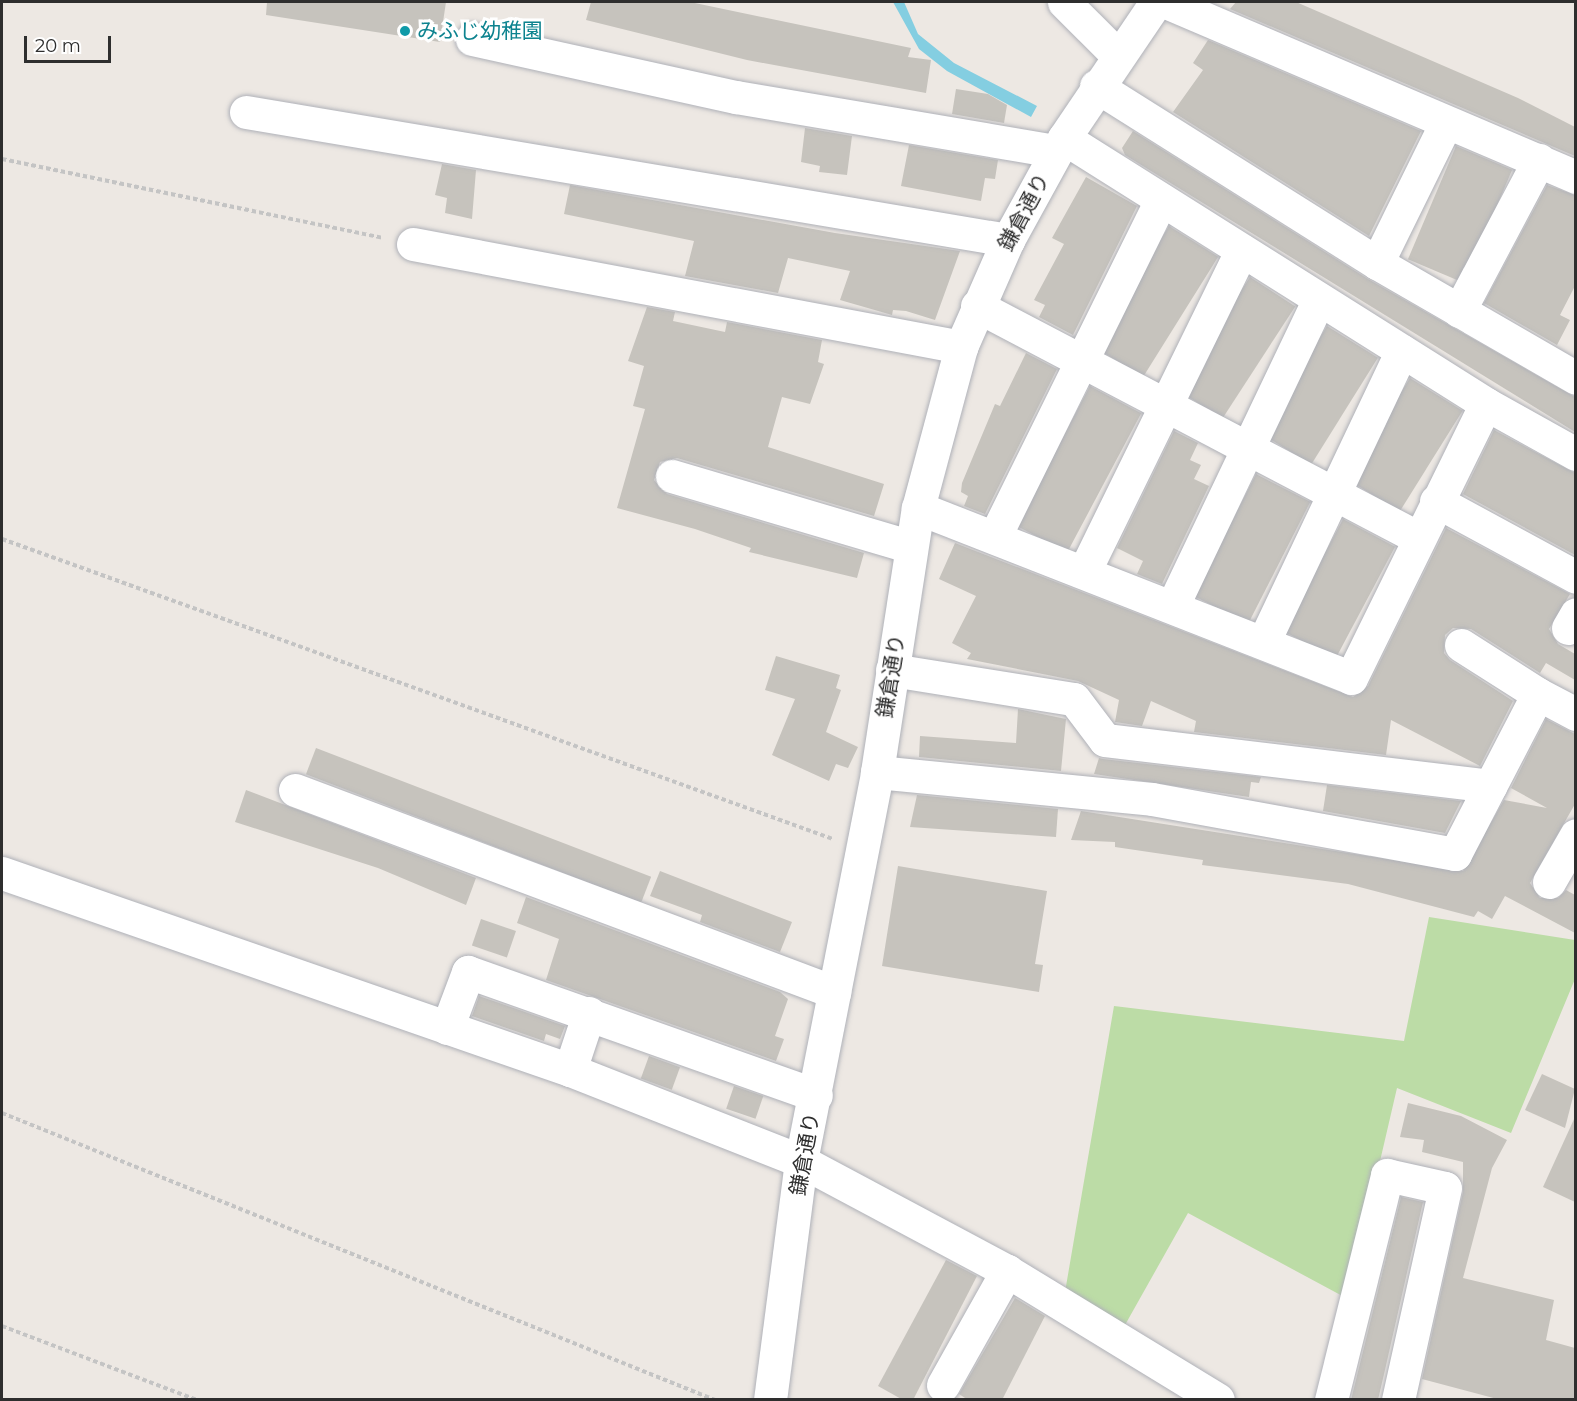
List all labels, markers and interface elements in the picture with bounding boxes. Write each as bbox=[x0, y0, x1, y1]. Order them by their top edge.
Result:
place label: みふじ幼稚園 bbox=[417, 18, 543, 44]
scale bar bbox=[27, 24, 114, 62]
marker: みふじ幼稚園 bbox=[398, 24, 412, 38]
text: 20 m bbox=[35, 35, 81, 57]
street label: 鎌倉通り bbox=[993, 169, 1055, 255]
street label: 鎌倉通り bbox=[872, 633, 910, 719]
street label: 鎌倉通り bbox=[785, 1110, 825, 1198]

